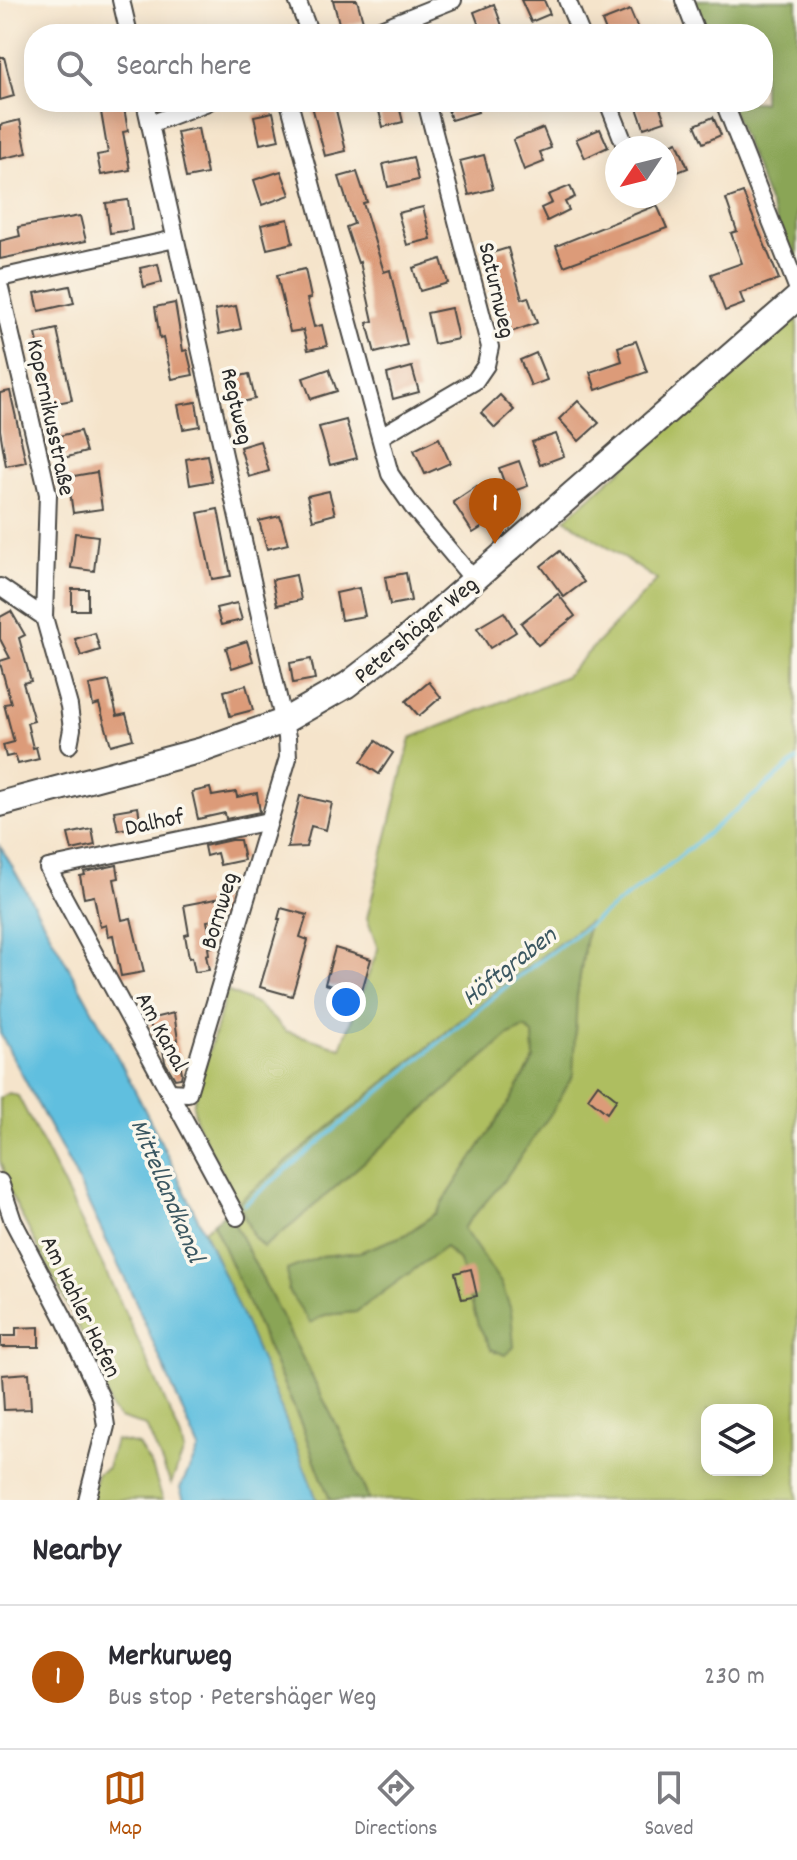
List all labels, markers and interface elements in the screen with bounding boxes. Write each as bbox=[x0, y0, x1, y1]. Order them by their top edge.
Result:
search box bbox=[24, 24, 773, 112]
icon: search bbox=[52, 46, 96, 90]
text: Search here bbox=[116, 47, 252, 90]
north arrow bbox=[605, 136, 677, 208]
street label: Saturnweg bbox=[468, 239, 523, 342]
street label: Kopernikusstraße bbox=[16, 336, 82, 499]
street label: Regtweg bbox=[210, 365, 260, 449]
pin: 1 bbox=[469, 478, 521, 544]
street label: Petershäger Weg bbox=[347, 569, 487, 694]
street label: Dalhof bbox=[122, 801, 188, 847]
street label: Bornweg bbox=[193, 868, 249, 953]
water label: Höftgraben bbox=[455, 918, 566, 1017]
your location bbox=[326, 982, 366, 1022]
street label: Am Kanal bbox=[125, 987, 196, 1078]
water label: Mittellandkanal bbox=[119, 1114, 213, 1271]
street label: Am Hahler Hafen bbox=[30, 1231, 128, 1384]
map controls bbox=[701, 1404, 773, 1476]
button: layers bbox=[701, 1404, 773, 1476]
text: Nearby bbox=[32, 1528, 121, 1577]
text: Merkurweg bbox=[108, 1637, 232, 1680]
text: 1 bbox=[55, 1659, 61, 1696]
text: 230 m bbox=[704, 1659, 765, 1696]
text: Bus stop · Petershäger Weg bbox=[108, 1680, 376, 1717]
tab: Map bbox=[103, 1766, 147, 1845]
tab: Directions bbox=[354, 1766, 438, 1845]
tab: Saved bbox=[644, 1766, 694, 1845]

